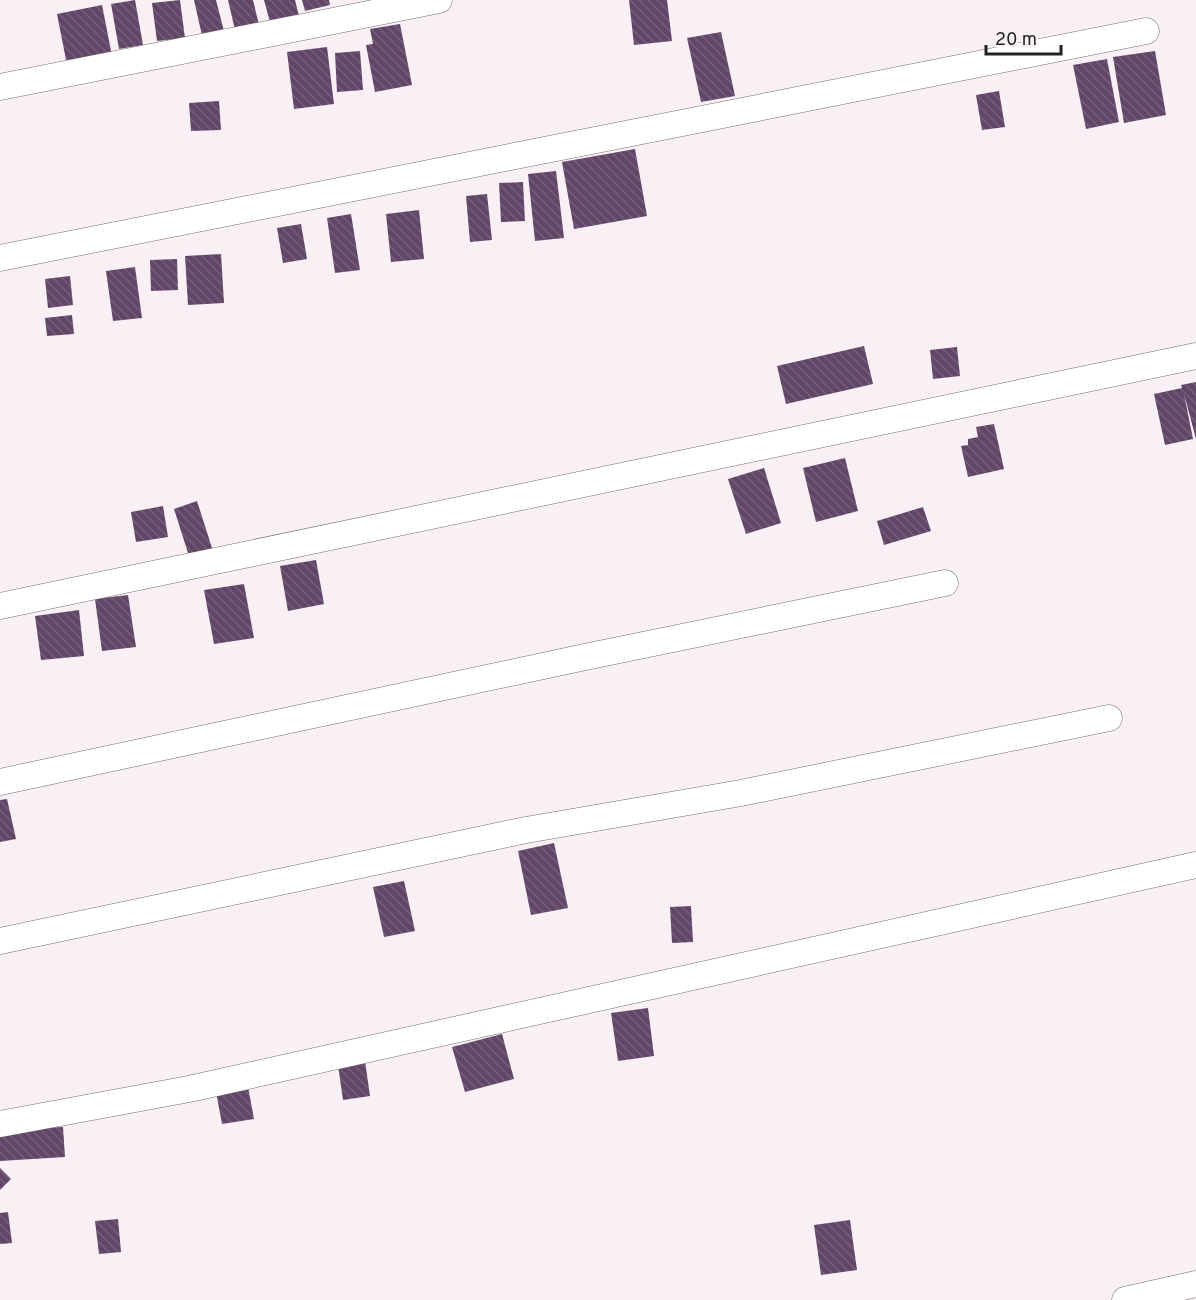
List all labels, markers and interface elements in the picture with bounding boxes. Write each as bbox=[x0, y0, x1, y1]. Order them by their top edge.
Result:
scale bar bbox=[986, 18, 1061, 56]
text: 20 m bbox=[995, 29, 1037, 52]

